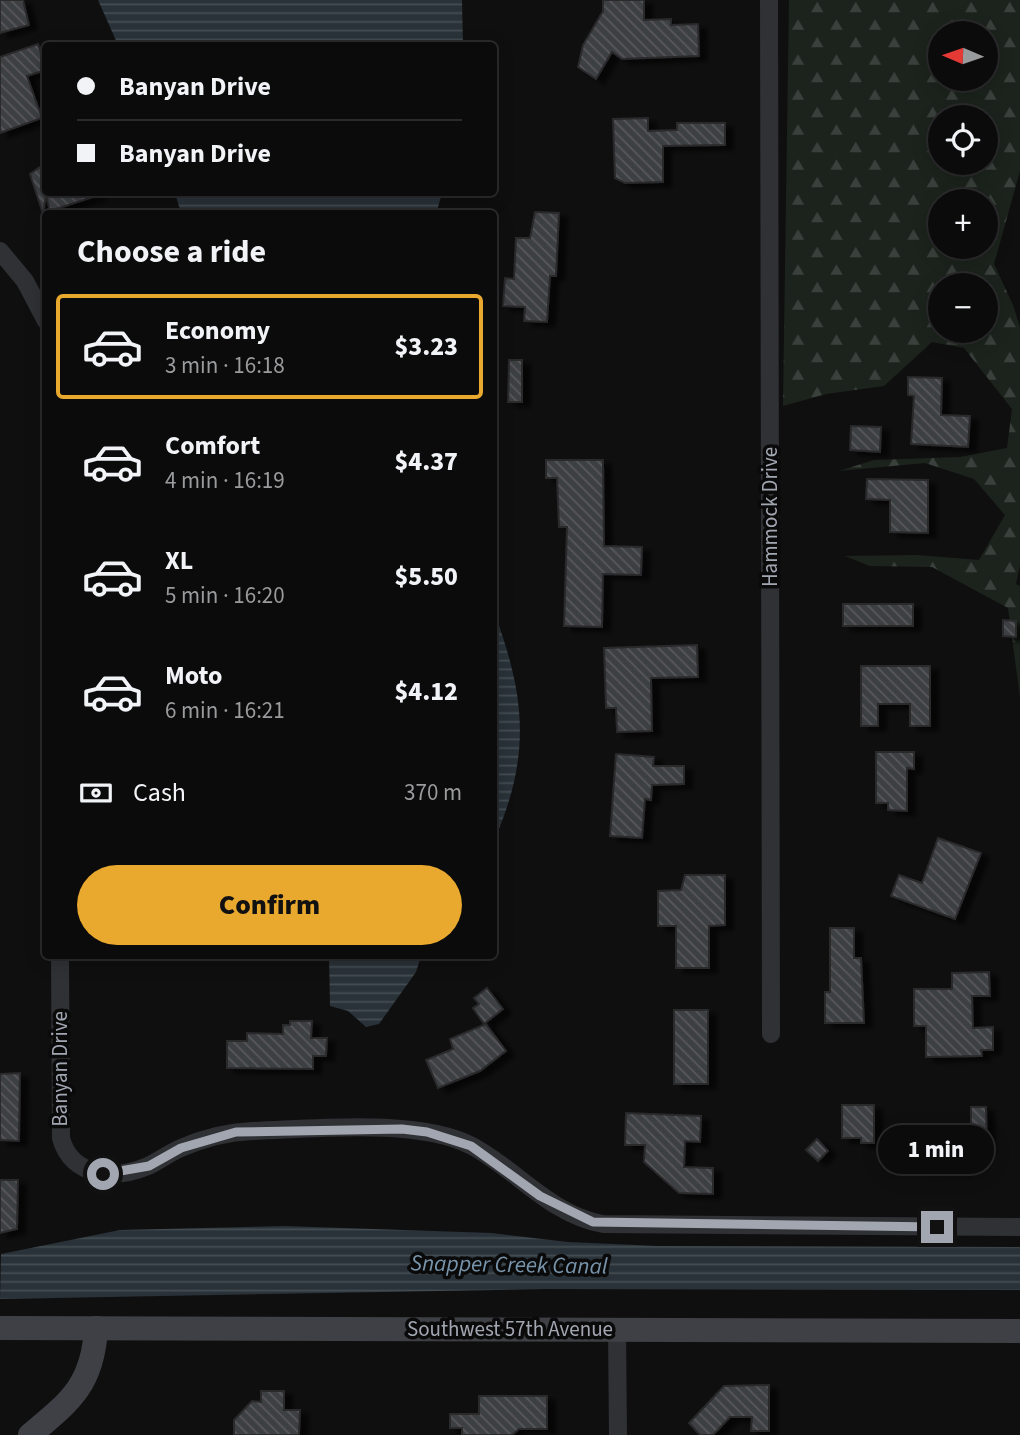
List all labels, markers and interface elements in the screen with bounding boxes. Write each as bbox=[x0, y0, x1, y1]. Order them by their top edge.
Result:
north arrow bbox=[928, 21, 998, 91]
map controls bbox=[928, 21, 998, 343]
text: Banyan Drive bbox=[119, 68, 271, 105]
button: locate bbox=[928, 105, 998, 175]
text: Banyan Drive bbox=[119, 135, 271, 172]
button: + bbox=[928, 189, 998, 259]
text: Choose a ride bbox=[77, 229, 266, 275]
button: − bbox=[928, 273, 998, 343]
text: Economy bbox=[165, 312, 270, 349]
icon: car bbox=[81, 315, 144, 378]
text: $3.23 bbox=[394, 328, 458, 365]
text: 3 min · 16:18 bbox=[165, 349, 285, 382]
text: Comfort bbox=[165, 427, 260, 464]
icon: car bbox=[81, 430, 144, 493]
text: $4.37 bbox=[394, 443, 458, 480]
street label: Hammock Drive bbox=[755, 447, 785, 587]
text: 4 min · 16:19 bbox=[165, 464, 285, 497]
text: XL bbox=[165, 542, 193, 579]
icon: car bbox=[81, 545, 144, 608]
text: $5.50 bbox=[394, 558, 458, 595]
text: 5 min · 16:20 bbox=[165, 579, 285, 612]
text: Moto bbox=[165, 657, 222, 694]
icon: car bbox=[81, 660, 144, 723]
text: $4.12 bbox=[394, 673, 458, 710]
text: 6 min · 16:21 bbox=[165, 694, 285, 727]
icon: cash bbox=[77, 774, 115, 812]
text: Cash bbox=[133, 774, 186, 811]
text: 370 m bbox=[404, 776, 462, 809]
button: Confirm bbox=[77, 865, 462, 945]
street label: Banyan Drive bbox=[45, 1011, 75, 1127]
callout: 1 min bbox=[879, 1126, 995, 1174]
text: 1 min bbox=[908, 1133, 964, 1166]
route start bbox=[87, 1158, 119, 1190]
route end bbox=[921, 1211, 953, 1243]
water label: Snapper Creek Canal bbox=[410, 1246, 608, 1283]
street label: Southwest 57th Avenue bbox=[407, 1314, 613, 1344]

